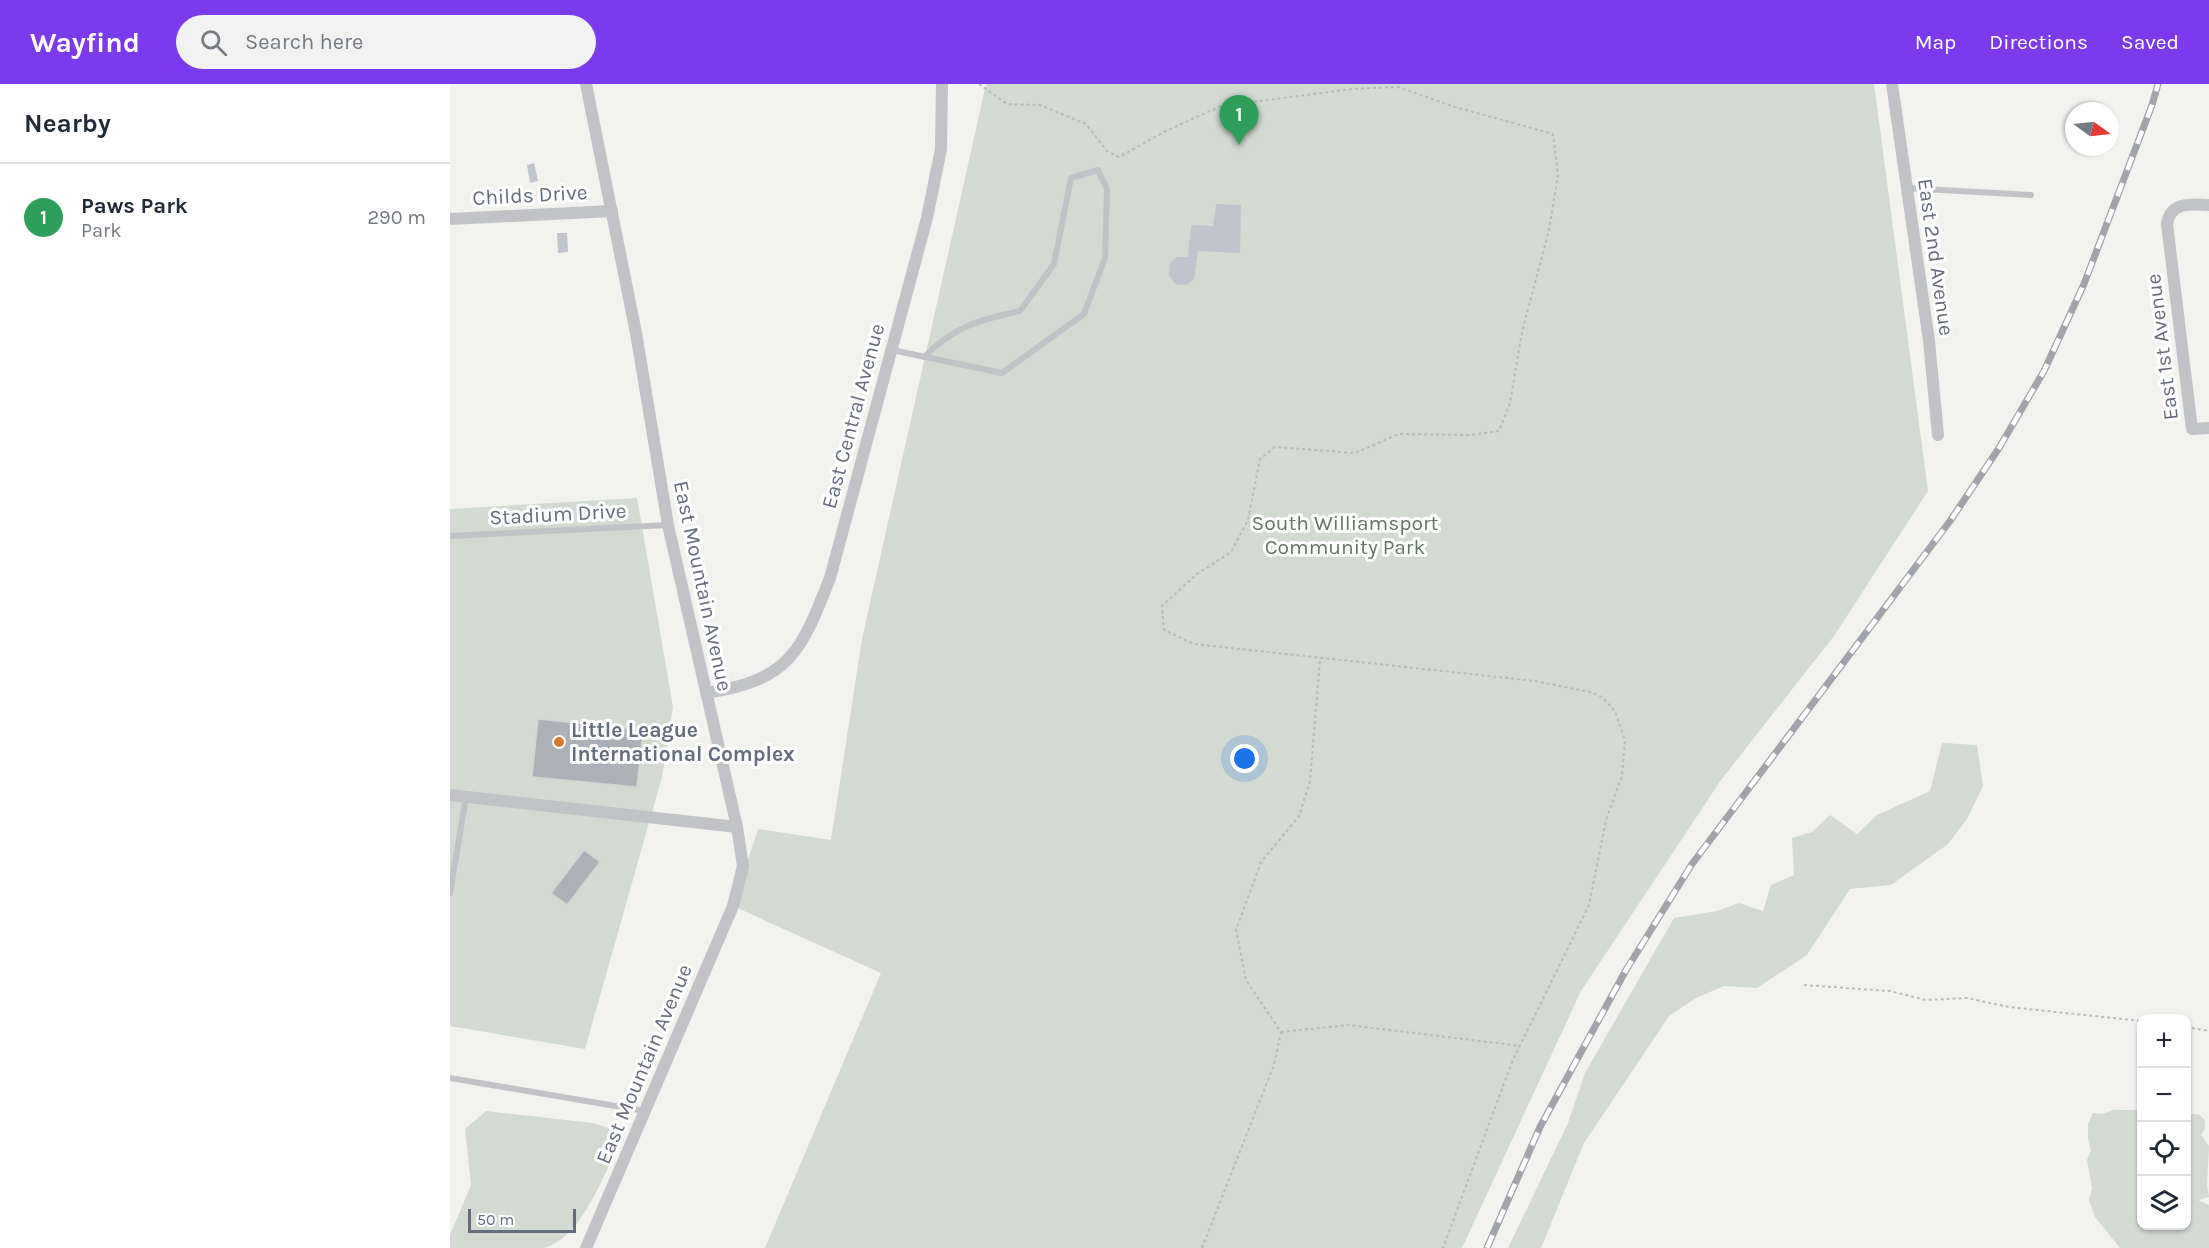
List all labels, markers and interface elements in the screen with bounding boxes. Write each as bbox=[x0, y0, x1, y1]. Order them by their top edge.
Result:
search box bbox=[176, 15, 596, 69]
text: Wayfind bbox=[30, 26, 140, 59]
icon: search bbox=[197, 26, 230, 59]
text: Search here bbox=[245, 29, 363, 55]
text: Map bbox=[1915, 30, 1956, 54]
text: Directions bbox=[1989, 30, 2088, 54]
text: Saved bbox=[2121, 30, 2179, 54]
pin: 1 bbox=[1220, 95, 1258, 145]
north arrow bbox=[2065, 102, 2119, 156]
text: Nearby bbox=[24, 108, 111, 139]
street label: East 2nd Avenue bbox=[1913, 177, 1959, 337]
street label: Childs Drive bbox=[472, 180, 588, 210]
text: Paws Park bbox=[81, 193, 188, 219]
text: 1 bbox=[40, 206, 47, 229]
text: 290 m bbox=[367, 206, 426, 229]
text: Park bbox=[81, 219, 122, 242]
street label: East 1st Avenue bbox=[2141, 272, 2183, 422]
street label: East Central Avenue bbox=[817, 321, 889, 511]
street label: East Mountain Avenue bbox=[669, 479, 737, 693]
street label: Stadium Drive bbox=[489, 498, 627, 530]
park label: South Williamsport Community Park bbox=[1252, 511, 1439, 559]
place label: Little League International Complex bbox=[571, 718, 795, 766]
marker: Little League International Complex bbox=[552, 735, 566, 749]
your location bbox=[1230, 744, 1259, 773]
street label: East Mountain Avenue bbox=[591, 961, 697, 1167]
map controls bbox=[2137, 1014, 2191, 1230]
button: + bbox=[2137, 1014, 2191, 1068]
button: − bbox=[2137, 1068, 2191, 1122]
button: locate bbox=[2137, 1122, 2191, 1176]
button: layers bbox=[2137, 1176, 2191, 1230]
scale bar bbox=[468, 1206, 576, 1234]
text: 50 m bbox=[477, 1210, 514, 1229]

